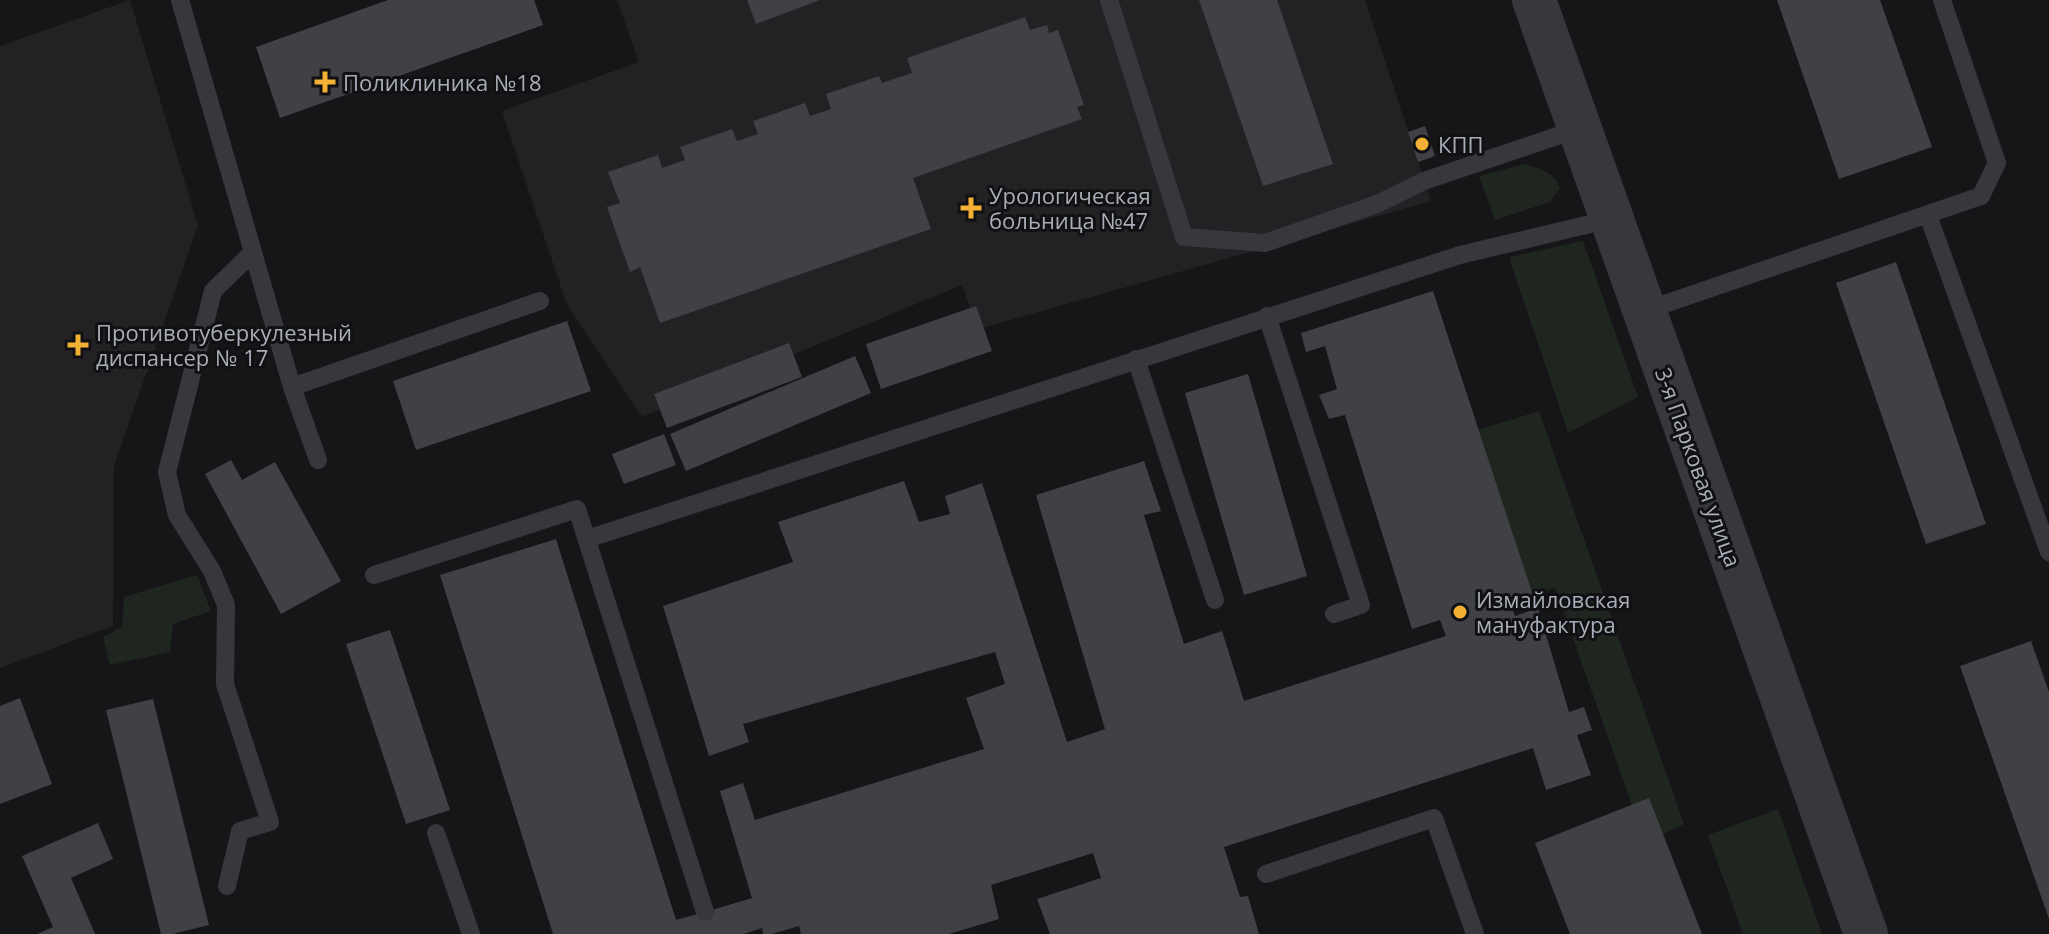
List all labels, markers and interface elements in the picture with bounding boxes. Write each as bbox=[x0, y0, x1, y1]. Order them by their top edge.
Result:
place label: Поликлиника №18 bbox=[343, 67, 542, 97]
marker: Поликлиника №18 bbox=[314, 71, 336, 93]
place label: КПП bbox=[1438, 129, 1483, 159]
marker: КПП bbox=[1413, 135, 1431, 153]
place label: Урологическая больница №47 bbox=[989, 180, 1151, 235]
marker: Урологическая больница №47 bbox=[960, 197, 982, 219]
place label: Противотуберкулезный диспансер № 17 bbox=[96, 317, 352, 372]
marker: Противотуберкулезный диспансер № 17 bbox=[67, 334, 89, 356]
street label: 3-я Парковая улица bbox=[1649, 363, 1749, 571]
place label: Измайловская мануфактура bbox=[1476, 584, 1630, 639]
marker: Измайловская мануфактура bbox=[1451, 603, 1469, 621]

